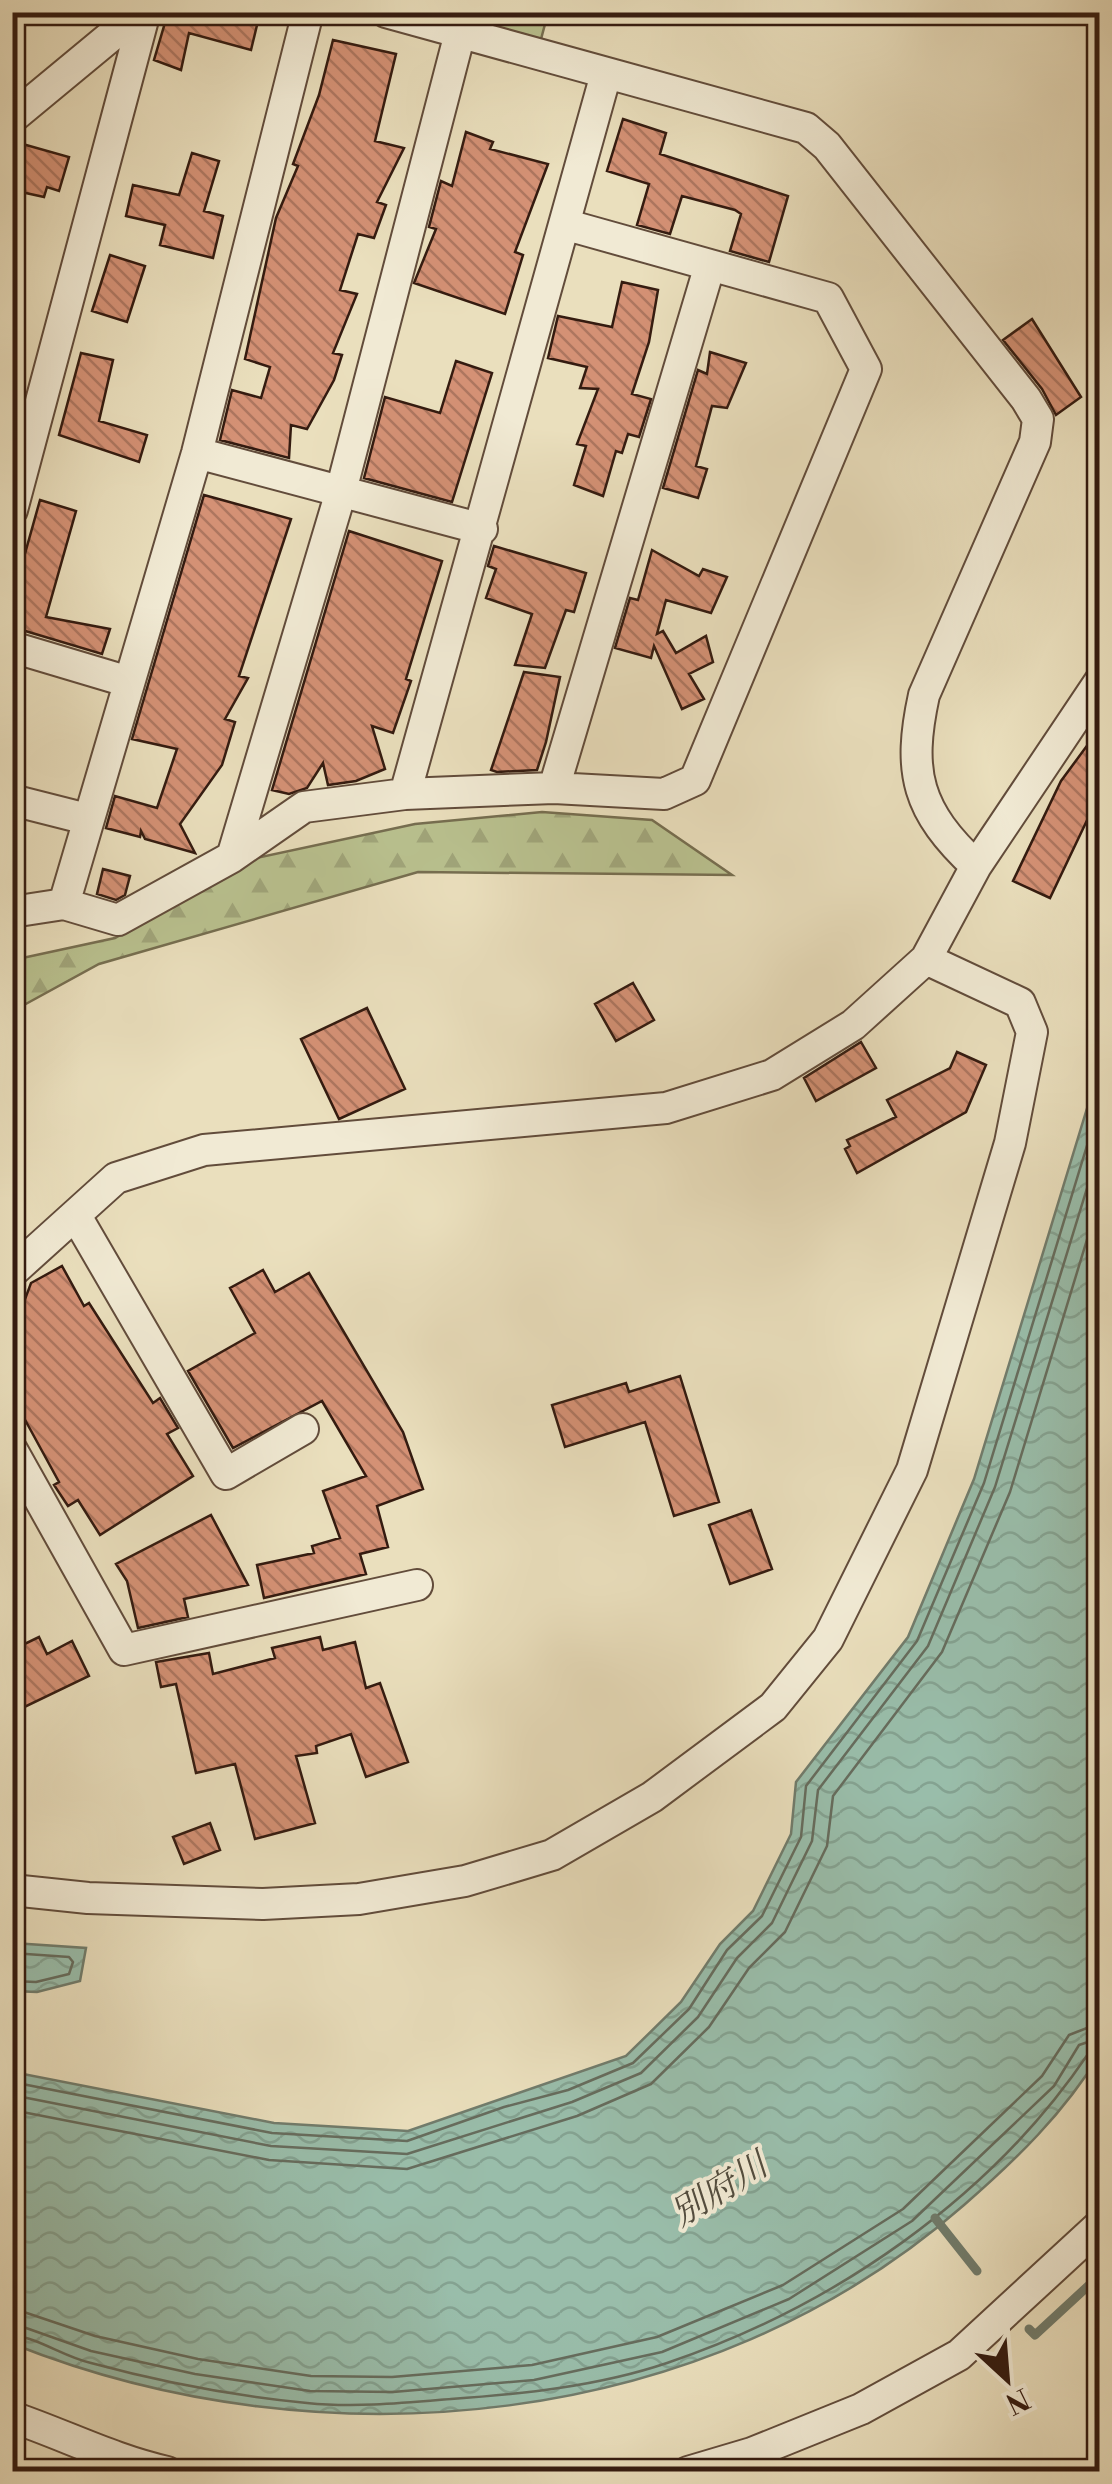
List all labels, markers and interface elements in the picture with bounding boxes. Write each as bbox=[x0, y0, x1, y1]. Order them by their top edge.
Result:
water label: 別府川 bbox=[664, 2142, 779, 2236]
north arrow bbox=[957, 2329, 1057, 2429]
text: N bbox=[1000, 2380, 1035, 2421]

